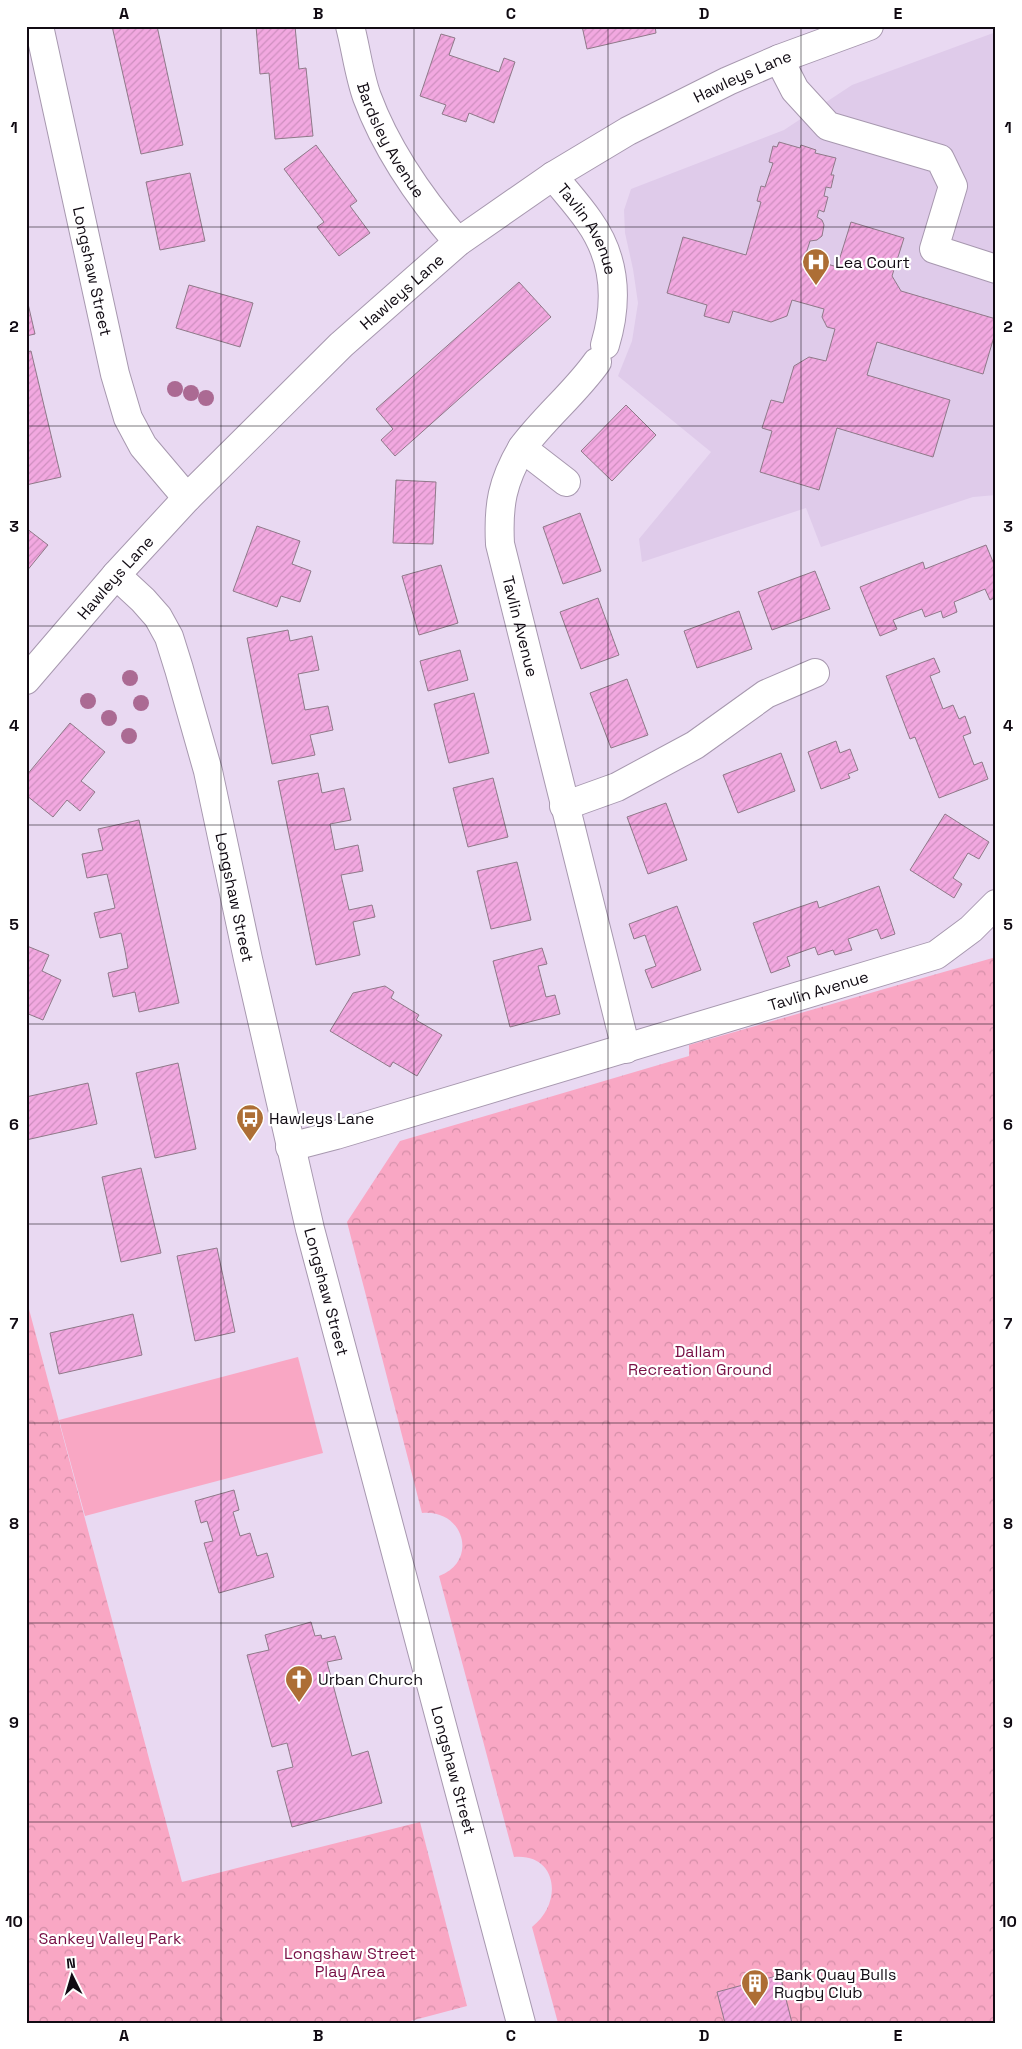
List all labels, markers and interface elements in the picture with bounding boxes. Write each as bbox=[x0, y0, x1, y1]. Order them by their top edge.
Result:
text: A bbox=[119, 3, 129, 24]
text: B bbox=[313, 3, 323, 24]
text: C bbox=[506, 3, 516, 24]
text: D bbox=[699, 3, 709, 24]
text: E bbox=[894, 3, 903, 24]
street label: Hawleys Lane bbox=[690, 45, 794, 108]
street label: Bardsley Avenue bbox=[352, 80, 429, 202]
text: 1 bbox=[10, 117, 18, 138]
text: 1 bbox=[1004, 117, 1012, 138]
street label: Tavlin Avenue bbox=[552, 179, 621, 276]
street label: Longshaw Street bbox=[68, 205, 116, 338]
hospital icon: Lea Court bbox=[801, 247, 831, 286]
street label: Hawleys Lane bbox=[356, 249, 449, 335]
place label: Lea Court bbox=[835, 252, 910, 273]
text: 2 bbox=[9, 316, 19, 337]
text: 2 bbox=[1003, 316, 1013, 337]
text: 3 bbox=[9, 516, 19, 537]
text: 3 bbox=[1003, 516, 1013, 537]
street label: Hawleys Lane bbox=[73, 531, 158, 624]
street label: Tavlin Avenue bbox=[497, 574, 543, 679]
text: 4 bbox=[9, 715, 19, 736]
text: 4 bbox=[1003, 715, 1013, 736]
street label: Longshaw Street bbox=[210, 831, 258, 964]
text: 5 bbox=[9, 914, 19, 935]
text: 5 bbox=[1003, 914, 1013, 935]
street label: Tavlin Avenue bbox=[766, 966, 871, 1016]
bus stop icon: Hawleys Lane bbox=[235, 1103, 265, 1142]
place label: Hawleys Lane bbox=[269, 1108, 374, 1129]
text: 6 bbox=[9, 1114, 19, 1135]
text: 6 bbox=[1003, 1114, 1013, 1135]
street label: Longshaw Street bbox=[299, 1225, 353, 1358]
text: 7 bbox=[10, 1313, 19, 1334]
text: 7 bbox=[1004, 1313, 1013, 1334]
park label: Dallam Recreation Ground bbox=[628, 1341, 772, 1380]
text: 8 bbox=[9, 1513, 19, 1534]
text: 8 bbox=[1003, 1513, 1013, 1534]
church icon: Urban Church bbox=[284, 1664, 314, 1703]
place label: Urban Church bbox=[318, 1669, 423, 1690]
street label: Longshaw Street bbox=[426, 1704, 480, 1837]
text: 9 bbox=[9, 1712, 19, 1733]
text: 9 bbox=[1003, 1712, 1013, 1733]
text: 10 bbox=[5, 1911, 23, 1932]
text: 10 bbox=[999, 1911, 1017, 1932]
park label: Sankey Valley Park bbox=[38, 1928, 182, 1949]
park label: Longshaw Street Play Area bbox=[284, 1943, 416, 1982]
north arrow bbox=[48, 1952, 98, 2002]
text: N bbox=[65, 1954, 76, 1972]
place label: Bank Quay Bulls Rugby Club bbox=[774, 1964, 896, 2003]
building icon: Bank Quay Bulls Rugby Club bbox=[740, 1968, 770, 2007]
text: A bbox=[119, 2025, 129, 2046]
text: B bbox=[313, 2025, 323, 2046]
text: C bbox=[506, 2025, 516, 2046]
text: D bbox=[699, 2025, 709, 2046]
text: E bbox=[894, 2025, 903, 2046]

